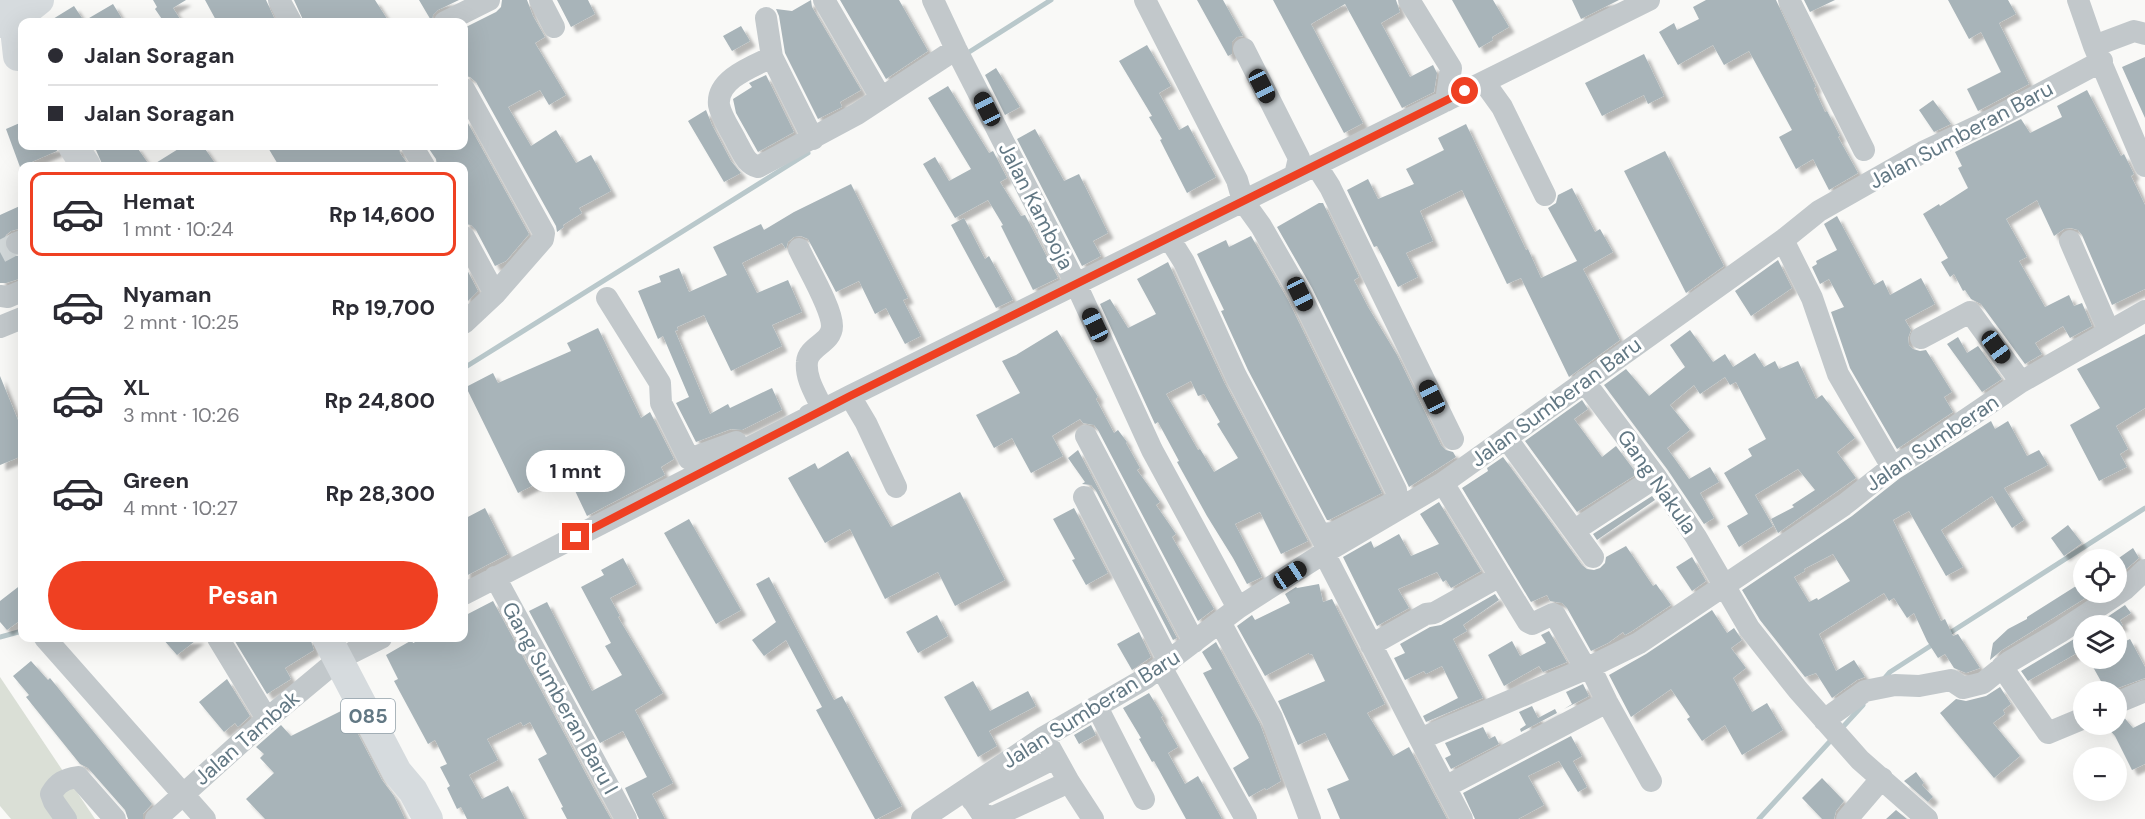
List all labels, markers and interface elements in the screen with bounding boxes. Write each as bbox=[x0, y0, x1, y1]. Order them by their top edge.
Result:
text: Jalan Soragan bbox=[84, 41, 234, 70]
car bbox=[1246, 66, 1278, 106]
street label: Jalan Sumberan Baru bbox=[1864, 75, 2058, 195]
route start bbox=[1451, 77, 1478, 104]
car bbox=[971, 89, 1003, 129]
text: Jalan Soragan bbox=[84, 99, 234, 128]
street label: Jalan Kamboja bbox=[992, 137, 1080, 275]
icon: car bbox=[51, 187, 105, 241]
text: Hemat bbox=[123, 187, 195, 216]
text: Rp 14,600 bbox=[329, 200, 435, 229]
text: 1 mnt · 10:24 bbox=[123, 216, 234, 242]
car bbox=[1284, 274, 1316, 314]
icon: car bbox=[51, 280, 105, 334]
text: Nyaman bbox=[123, 280, 212, 309]
text: Rp 19,700 bbox=[331, 293, 435, 322]
car bbox=[1079, 305, 1111, 345]
text: 2 mnt · 10:25 bbox=[123, 309, 239, 335]
car bbox=[1978, 327, 2014, 367]
street label: Jalan Sumberan Baru bbox=[1465, 331, 1647, 473]
icon: car bbox=[51, 373, 105, 427]
text: XL bbox=[123, 373, 150, 402]
car bbox=[1416, 377, 1448, 417]
text: Rp 24,800 bbox=[324, 386, 435, 415]
street label: Jalan Sumberan bbox=[1860, 388, 2004, 498]
text: 3 mnt · 10:26 bbox=[123, 402, 240, 428]
street label: Gang Nakula bbox=[1611, 424, 1703, 540]
callout: 1 mnt bbox=[526, 450, 626, 492]
text: 1 mnt bbox=[550, 458, 601, 484]
icon: car bbox=[51, 466, 105, 520]
text: Green bbox=[123, 466, 189, 495]
text: Rp 28,300 bbox=[325, 479, 435, 508]
text: 4 mnt · 10:27 bbox=[123, 495, 238, 521]
route end bbox=[562, 523, 589, 550]
map controls bbox=[2073, 549, 2127, 801]
button: locate bbox=[2073, 549, 2127, 603]
car bbox=[1270, 558, 1310, 592]
button: Pesan bbox=[48, 561, 438, 630]
street label: Gang Sumberan Baru I bbox=[495, 597, 625, 799]
button: layers bbox=[2073, 615, 2127, 669]
street label: Jalan Sumberan Baru bbox=[997, 643, 1185, 775]
button: + bbox=[2073, 681, 2127, 735]
street label: Jalan Tambak bbox=[188, 684, 306, 792]
road number: 085 bbox=[341, 699, 395, 733]
button: − bbox=[2073, 747, 2127, 801]

